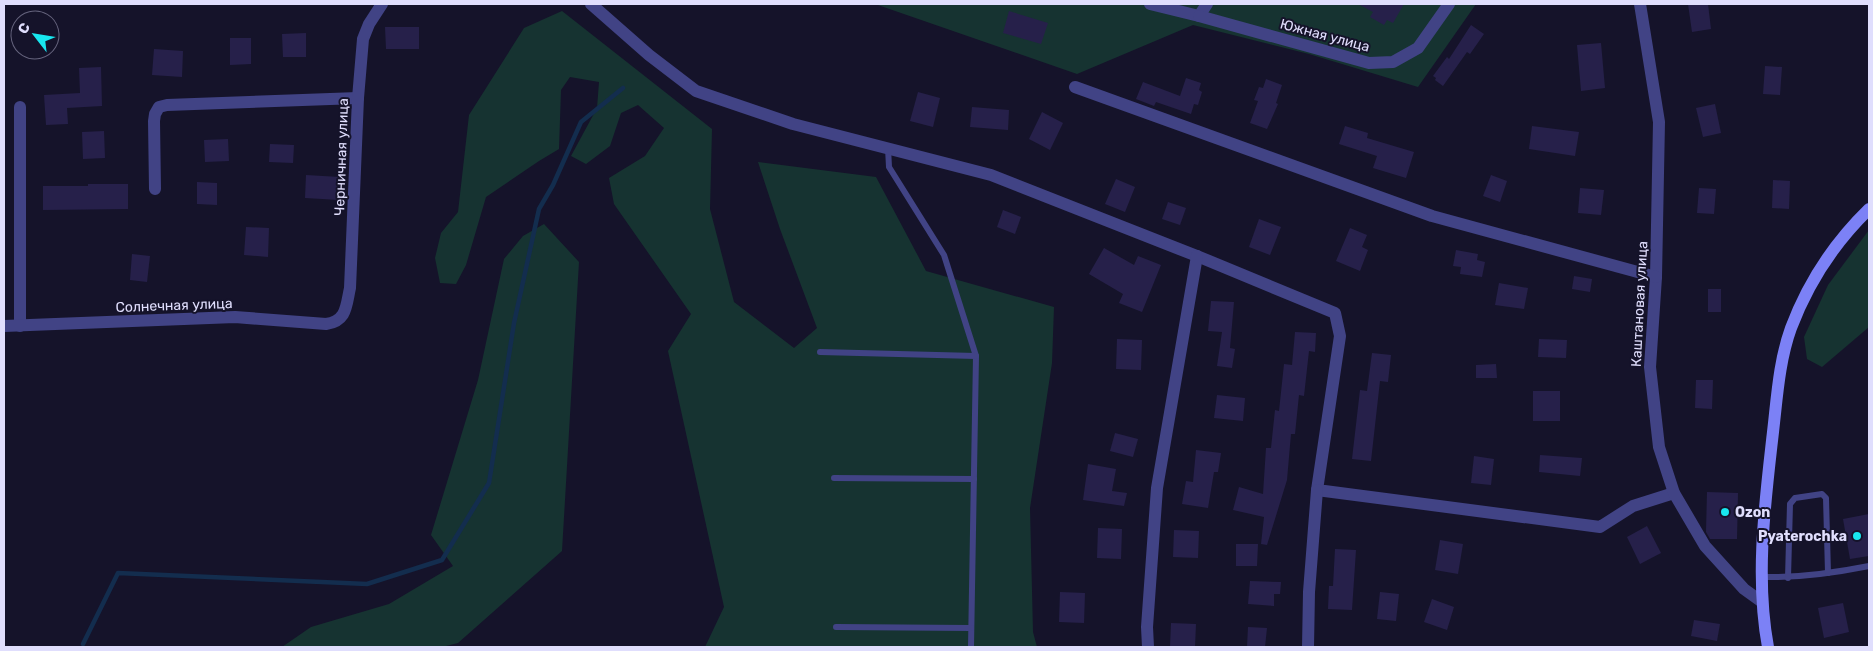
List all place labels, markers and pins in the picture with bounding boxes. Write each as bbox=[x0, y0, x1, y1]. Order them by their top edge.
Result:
place label: Ozon bbox=[1735, 504, 1770, 521]
marker: Ozon bbox=[1719, 506, 1731, 518]
place label: Pyaterochka bbox=[1758, 528, 1847, 545]
marker: Pyaterochka bbox=[1851, 530, 1863, 542]

